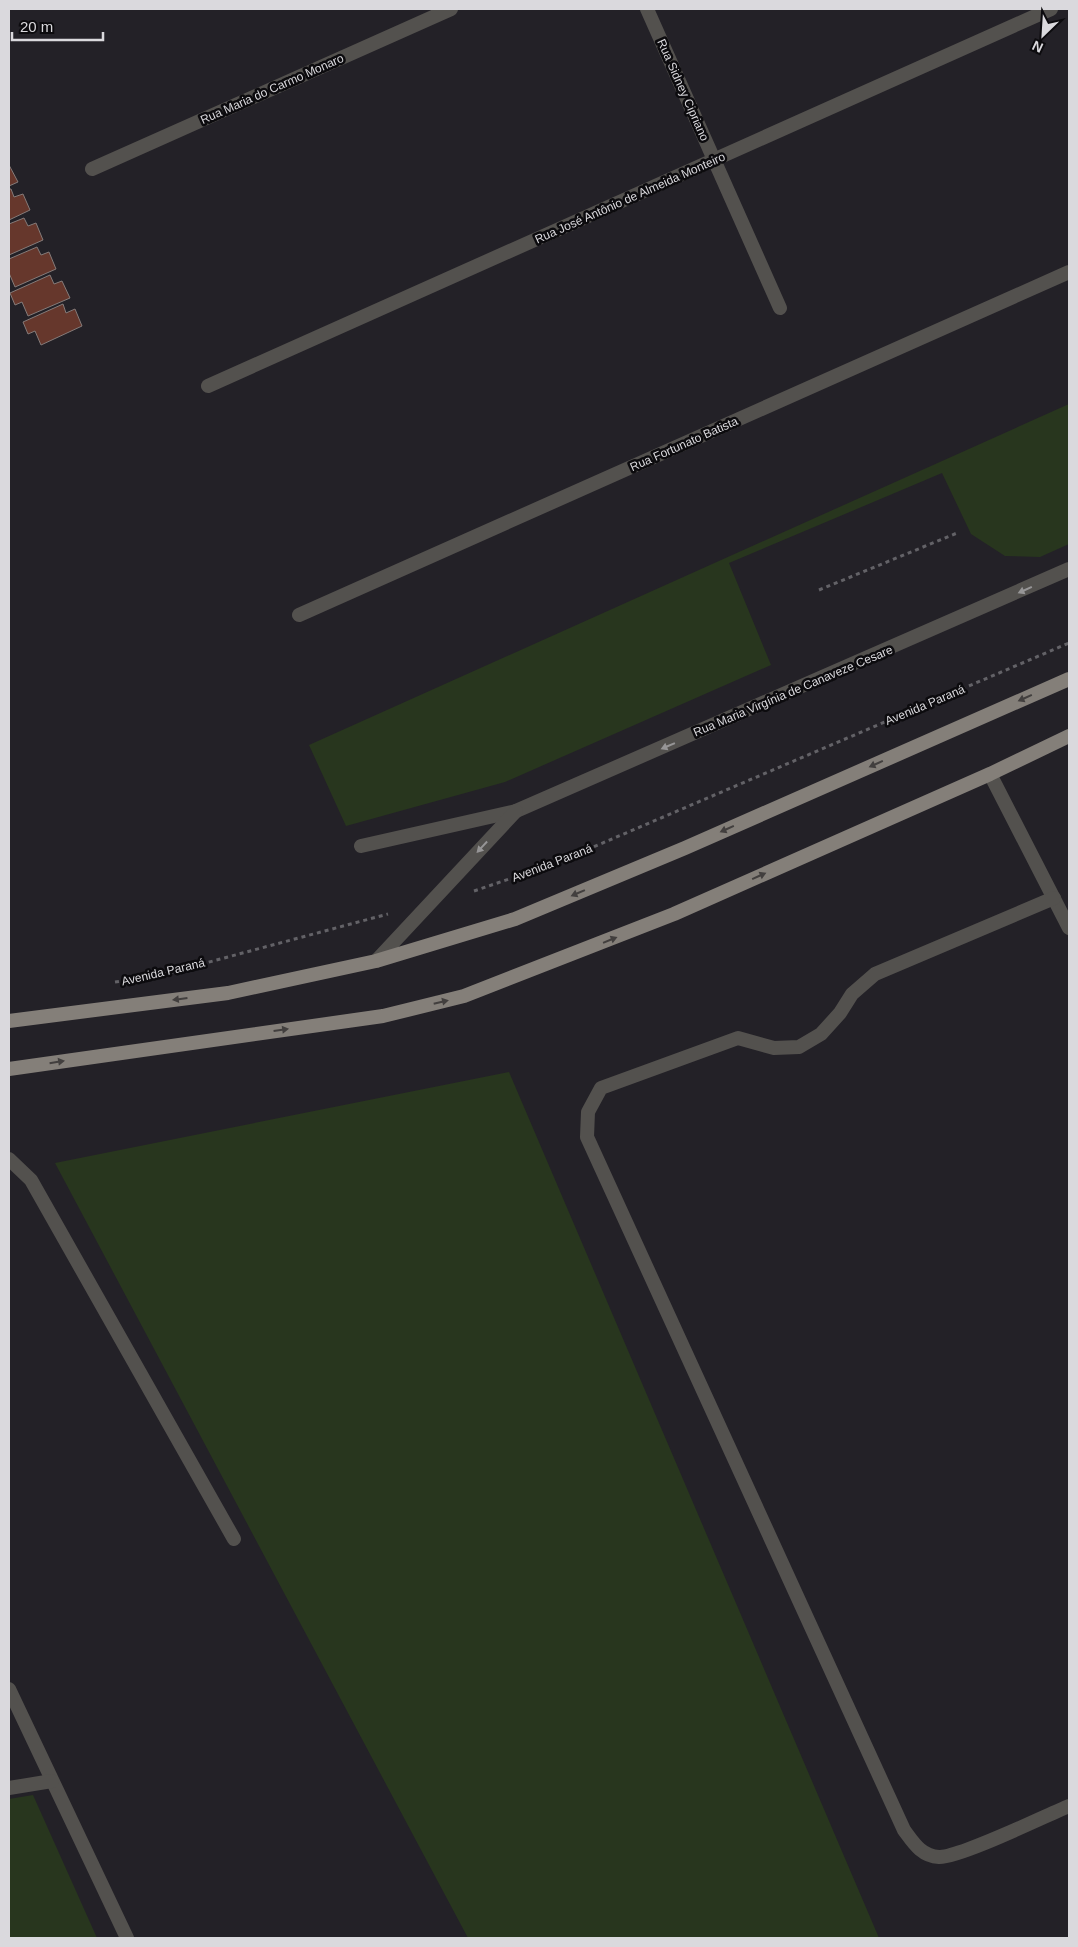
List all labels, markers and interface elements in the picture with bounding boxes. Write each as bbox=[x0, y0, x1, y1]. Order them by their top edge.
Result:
scale bar bbox=[12, 10, 104, 42]
north arrow bbox=[1018, 10, 1068, 60]
text: 20 m bbox=[20, 18, 53, 35]
street label: Rua Sidney Cipriano bbox=[654, 37, 712, 143]
text: N bbox=[1030, 37, 1045, 56]
street label: Rua Maria do Carmo Monaro bbox=[198, 51, 346, 127]
street label: Rua José Antônio de Almeida Monteiro bbox=[533, 149, 728, 246]
street label: Rua Fortunato Batista bbox=[628, 414, 740, 474]
one-way arrow bbox=[1018, 586, 1032, 594]
street label: Rua Maria Virgínia de Canaveze Cesare bbox=[691, 642, 895, 739]
street label: Avenida Paraná bbox=[883, 682, 967, 728]
one-way arrow bbox=[1018, 695, 1032, 703]
one-way arrow bbox=[661, 742, 675, 750]
one-way arrow bbox=[869, 760, 883, 768]
one-way arrow bbox=[720, 826, 734, 834]
one-way arrow bbox=[476, 841, 488, 853]
street label: Avenida Paraná bbox=[510, 841, 595, 885]
one-way arrow bbox=[752, 871, 766, 879]
one-way arrow bbox=[570, 889, 585, 897]
one-way arrow bbox=[603, 936, 618, 944]
street label: Avenida Paraná bbox=[120, 956, 206, 988]
one-way arrow bbox=[171, 995, 187, 1003]
one-way arrow bbox=[433, 998, 449, 1006]
one-way arrow bbox=[273, 1026, 289, 1034]
one-way arrow bbox=[49, 1058, 65, 1066]

